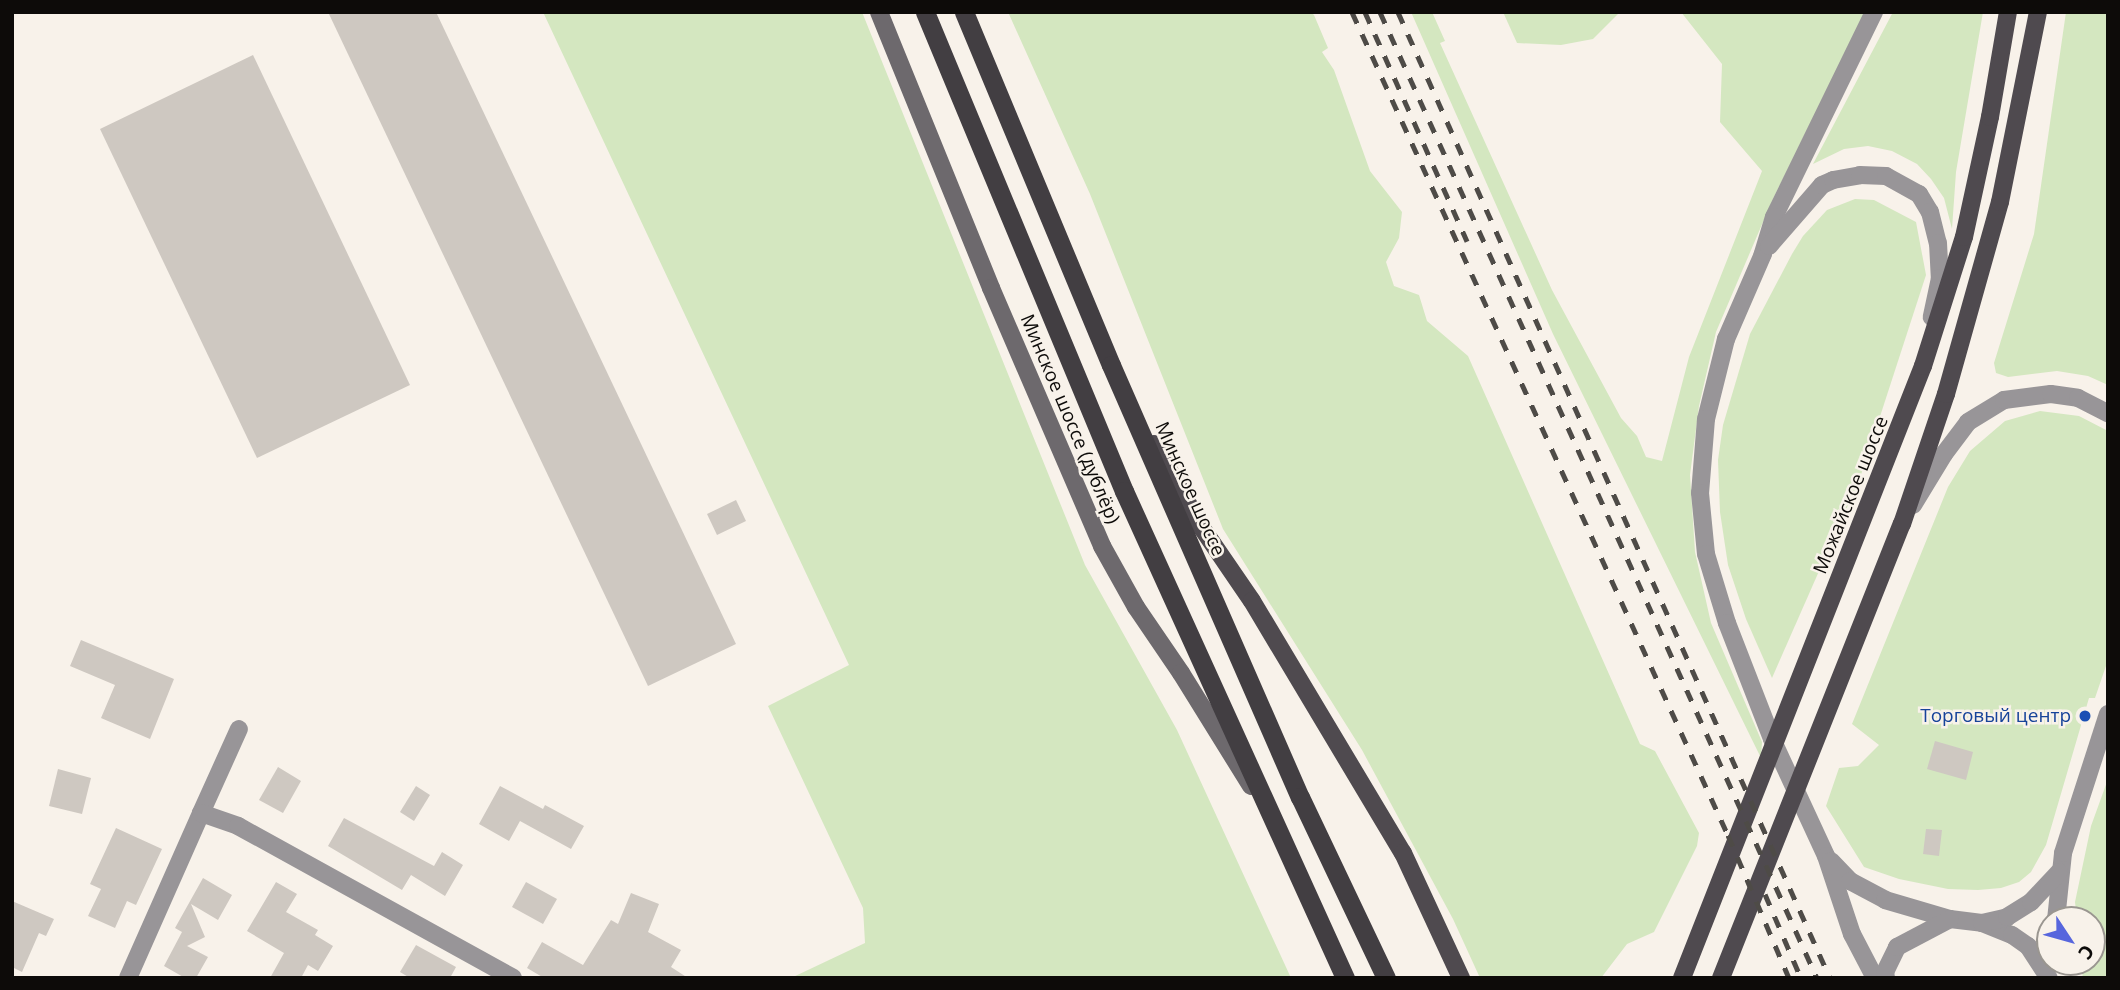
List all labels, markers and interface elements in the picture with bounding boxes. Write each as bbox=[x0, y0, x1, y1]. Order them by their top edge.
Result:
street label: Минское шоссе (дублёр) bbox=[1015, 311, 1125, 527]
street label: Можайское шоссе bbox=[1809, 413, 1893, 577]
street label: Минское шоссе bbox=[1150, 418, 1230, 560]
place label: Торговый центр bbox=[1920, 705, 2071, 727]
marker: Торговый центр bbox=[2077, 708, 2093, 724]
north arrow bbox=[2036, 906, 2106, 976]
text: С bbox=[2072, 940, 2100, 965]

